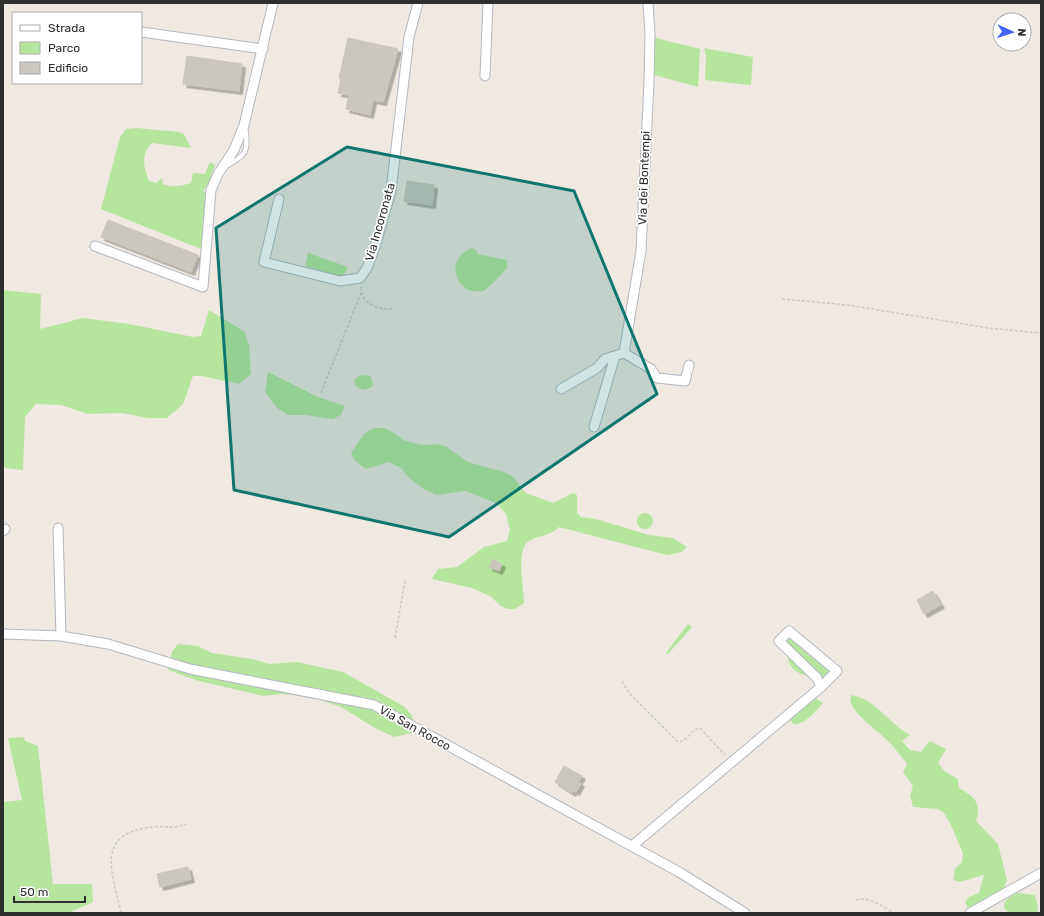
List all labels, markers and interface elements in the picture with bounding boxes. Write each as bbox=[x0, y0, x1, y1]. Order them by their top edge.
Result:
legend bbox=[12, 12, 142, 84]
north arrow bbox=[992, 12, 1032, 52]
text: Strada bbox=[48, 21, 85, 35]
text: N bbox=[1015, 28, 1028, 37]
text: Parco bbox=[48, 41, 80, 55]
text: Edificio bbox=[48, 61, 88, 75]
street label: Via dei Bontempi bbox=[635, 131, 653, 225]
street label: Via Incoronata bbox=[362, 181, 398, 263]
street label: Via San Rocco bbox=[377, 703, 453, 753]
scale bar bbox=[14, 878, 85, 904]
text: 50 m bbox=[20, 885, 48, 899]

